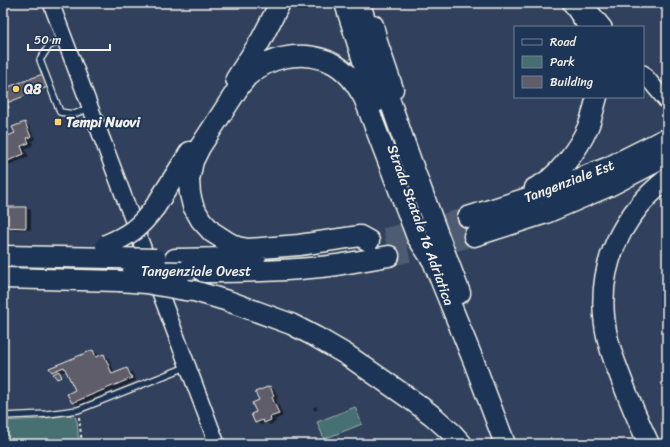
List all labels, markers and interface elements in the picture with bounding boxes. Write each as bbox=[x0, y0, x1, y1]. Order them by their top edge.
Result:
scale bar bbox=[28, 26, 110, 52]
legend bbox=[514, 26, 644, 98]
text: 50 m bbox=[34, 29, 61, 51]
text: Road bbox=[550, 31, 577, 53]
text: Park bbox=[550, 51, 575, 73]
text: Building bbox=[550, 71, 593, 93]
place label: Q8 bbox=[23, 77, 42, 102]
marker: Q8 bbox=[11, 84, 21, 94]
place label: Tempi Nuovi bbox=[66, 110, 141, 135]
marker: Tempi Nuovi bbox=[53, 117, 63, 127]
street label: Strada Statale 16 Adriatica bbox=[380, 141, 461, 309]
street label: Tangenziale Est bbox=[520, 153, 618, 210]
street label: Tangenziale Ovest bbox=[141, 259, 251, 284]

